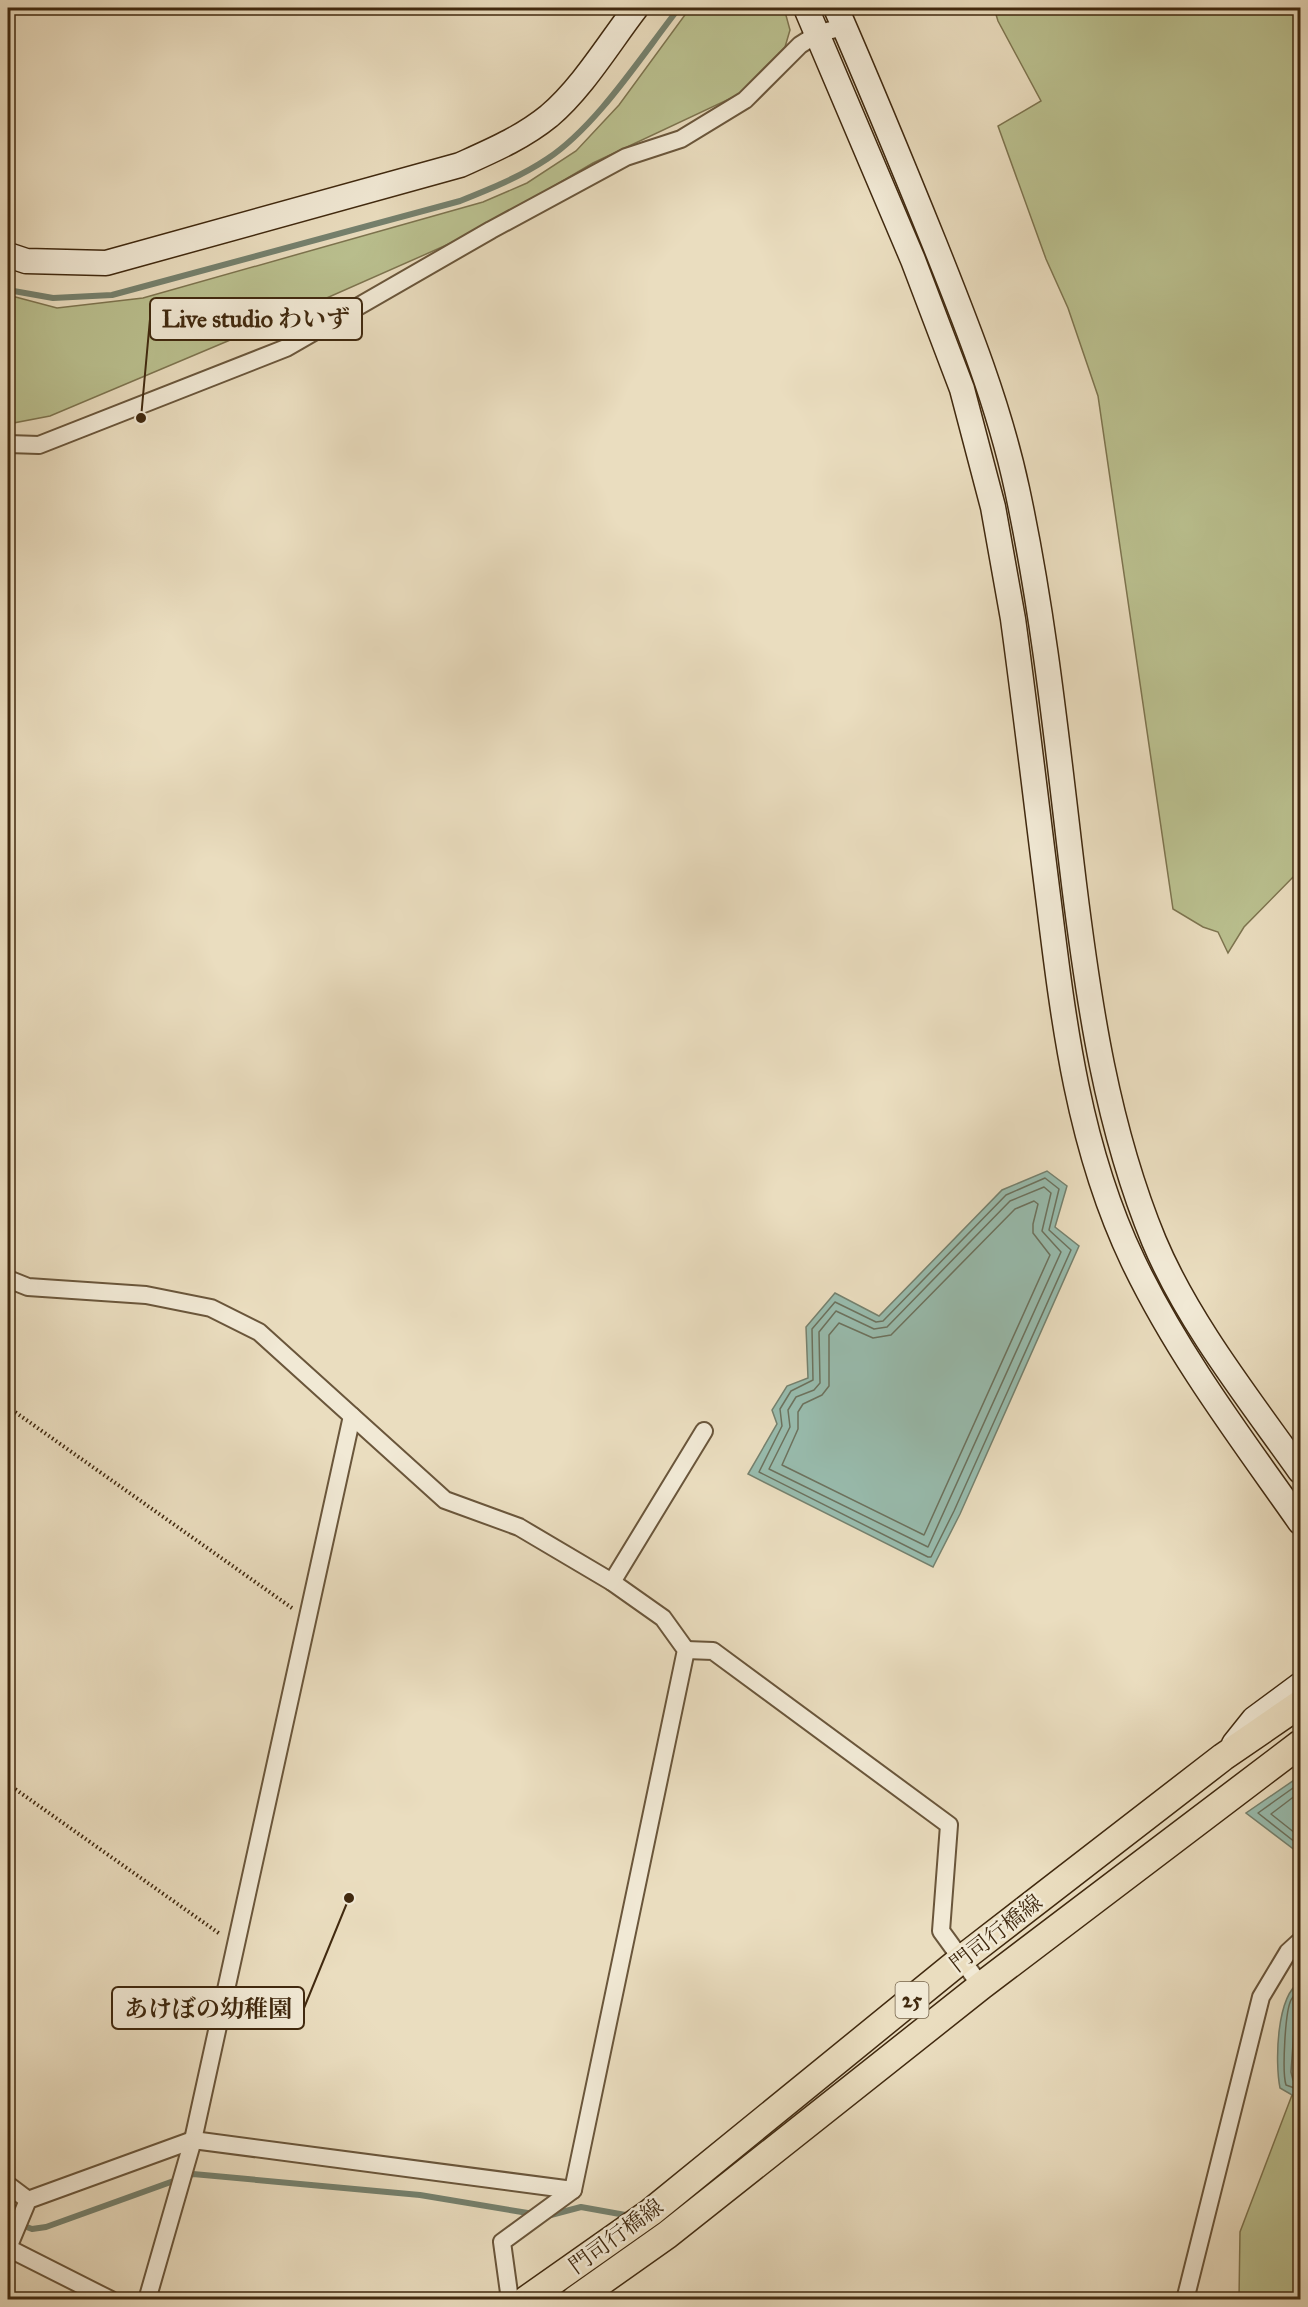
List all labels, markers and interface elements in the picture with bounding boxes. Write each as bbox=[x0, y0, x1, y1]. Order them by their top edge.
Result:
callout: Live studio わいず bbox=[150, 298, 362, 340]
text: Live studio わいず bbox=[162, 304, 350, 334]
street label: 門司行橋線 bbox=[944, 1888, 1048, 1978]
road number: 25 bbox=[896, 1982, 928, 2018]
callout: あけぼの幼稚園 bbox=[112, 1987, 304, 2029]
text: あけぼの幼稚園 bbox=[124, 1994, 292, 2024]
street label: 門司行橋線 bbox=[564, 2193, 668, 2279]

